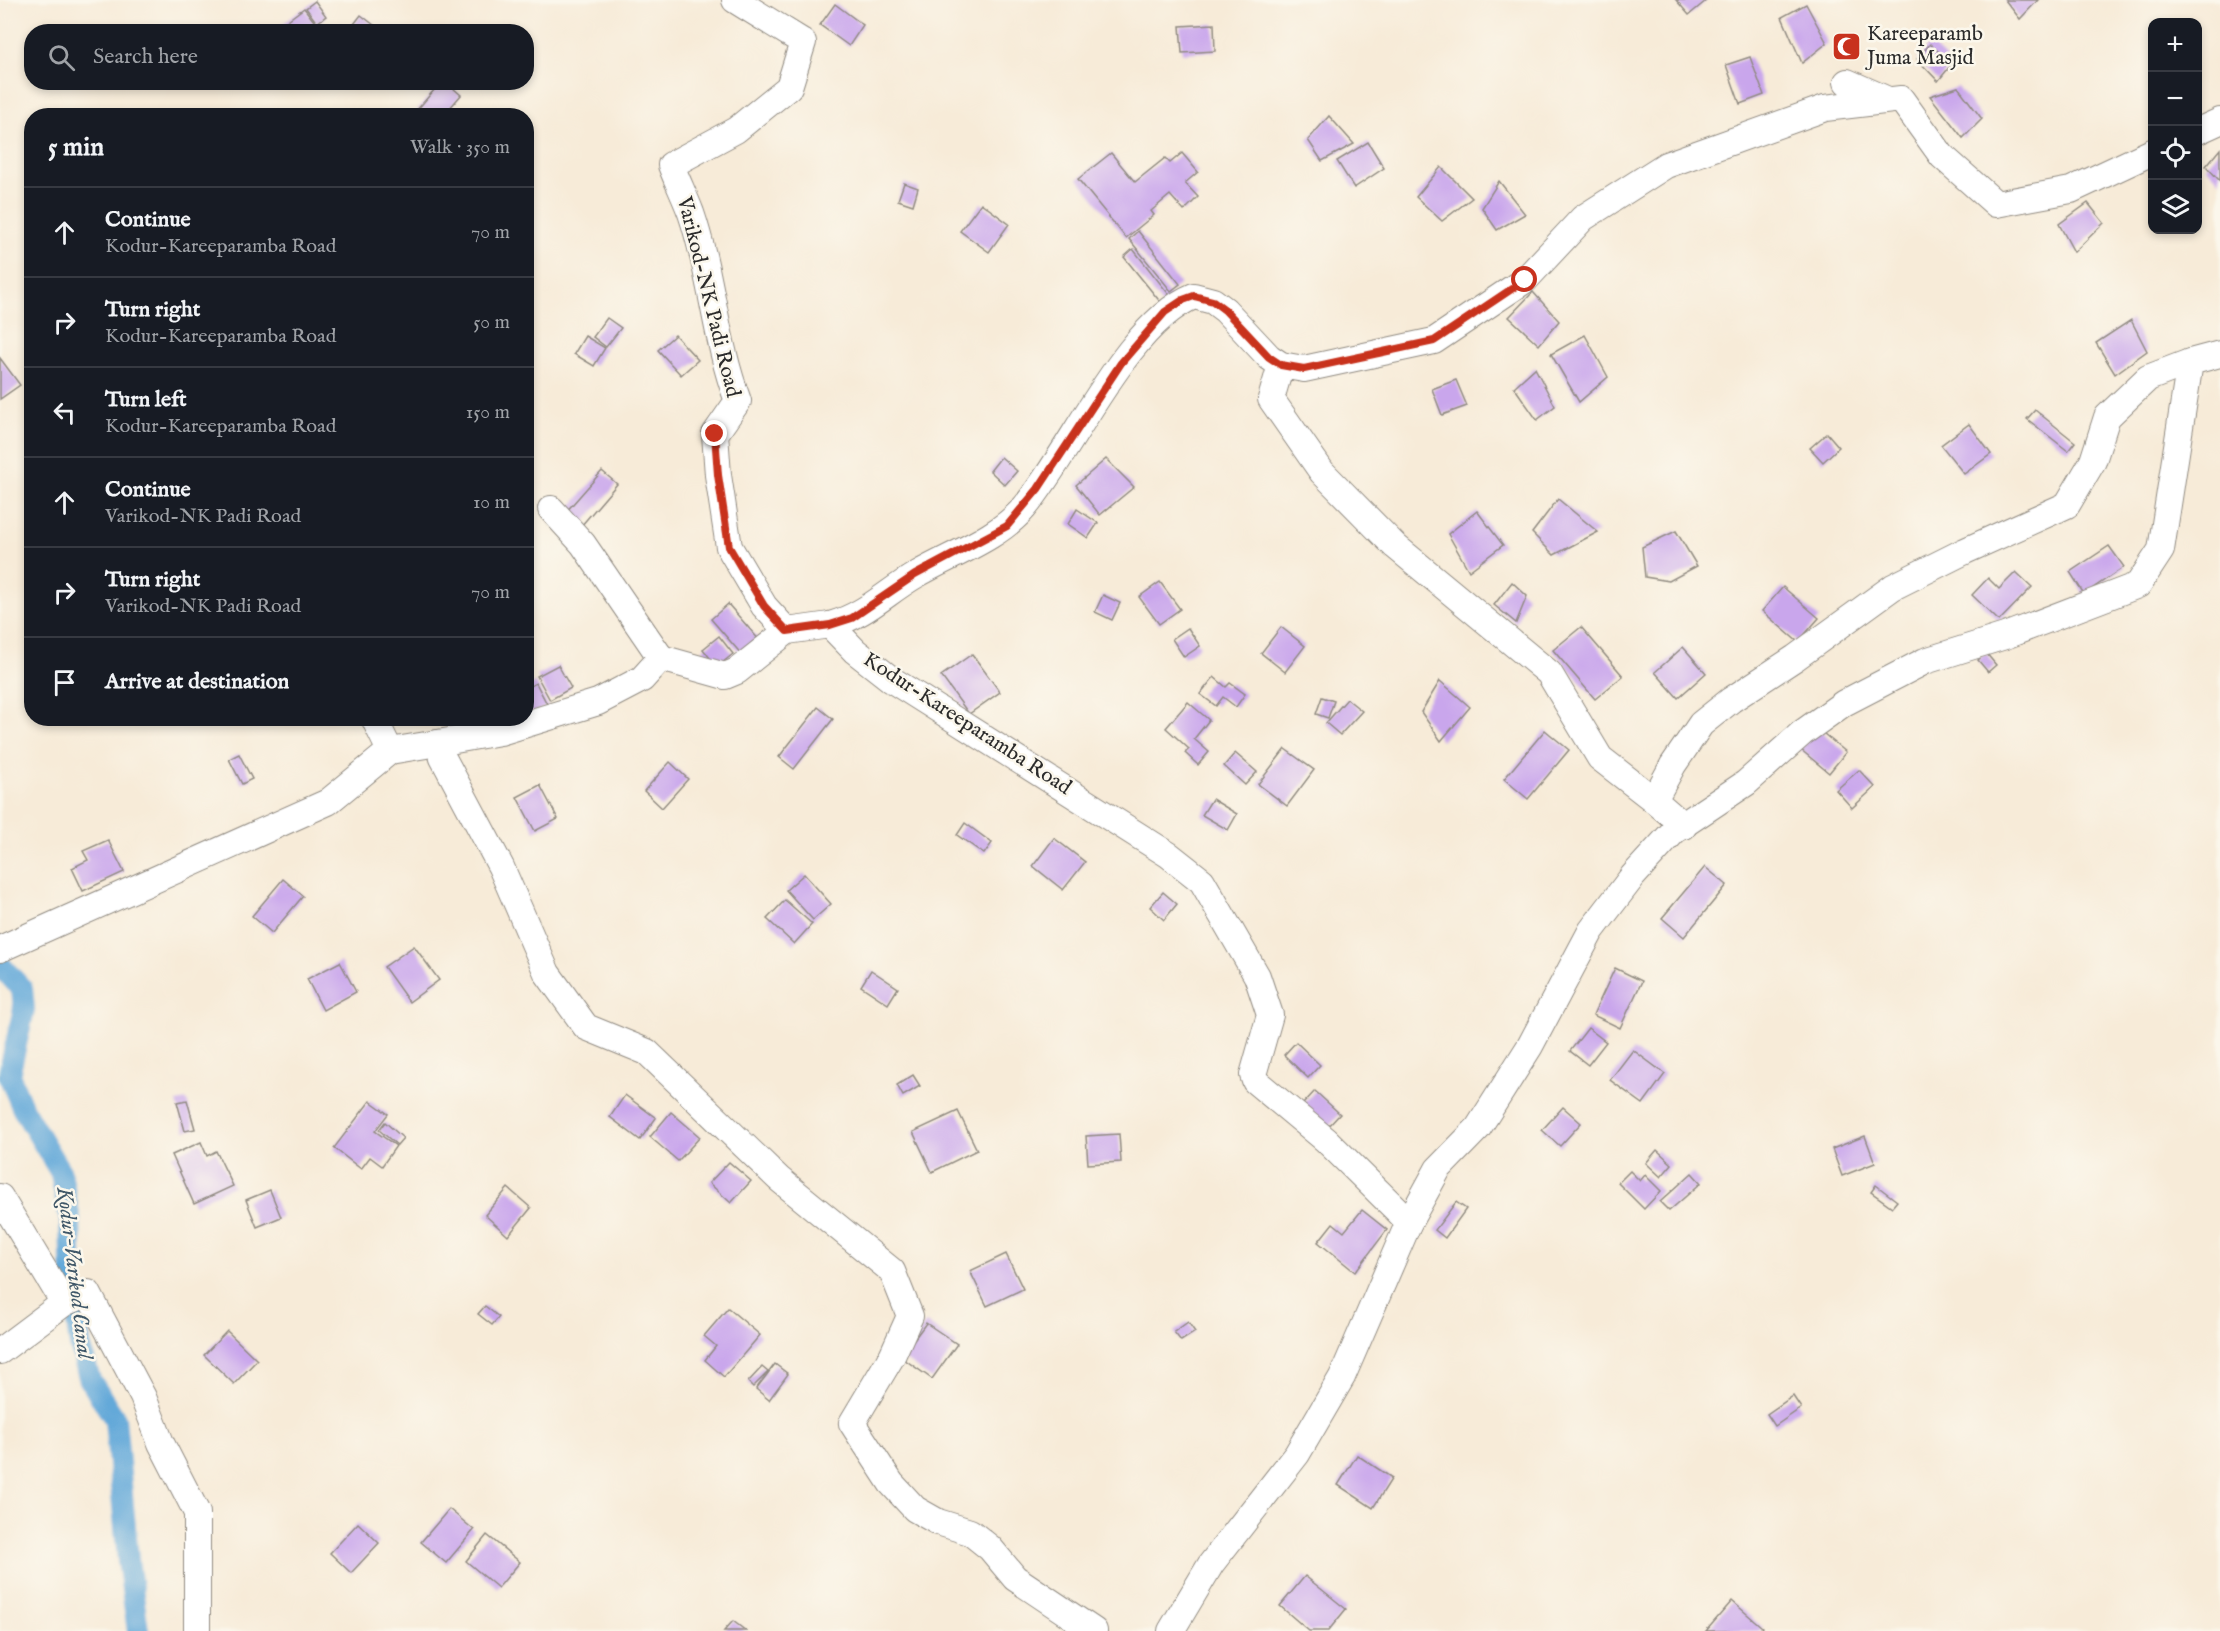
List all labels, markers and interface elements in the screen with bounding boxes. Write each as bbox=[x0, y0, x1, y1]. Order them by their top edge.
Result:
map controls bbox=[2148, 18, 2202, 234]
button: + bbox=[2148, 18, 2202, 72]
place label: Kareeparamb Juma Masjid bbox=[1865, 21, 1983, 72]
search box bbox=[24, 24, 534, 90]
mosque icon: Kareeparamb Juma Masjid bbox=[1830, 30, 1862, 62]
icon: search bbox=[45, 41, 78, 74]
text: Search here bbox=[93, 43, 198, 71]
button: − bbox=[2148, 72, 2202, 126]
button: locate bbox=[2148, 126, 2202, 180]
text: 5 min bbox=[48, 131, 104, 164]
text: Walk · 350 m bbox=[410, 135, 510, 160]
button: layers bbox=[2148, 180, 2202, 234]
street label: Varikod-NK Padi Road bbox=[670, 193, 746, 401]
text: Continue bbox=[105, 206, 191, 234]
icon: ahead bbox=[48, 216, 81, 249]
text: 70 m bbox=[471, 220, 510, 245]
text: Kodur-Kareeparamba Road bbox=[105, 234, 336, 259]
route start bbox=[1511, 266, 1537, 292]
text: Turn right bbox=[105, 296, 200, 324]
icon: right bbox=[48, 306, 81, 339]
text: 50 m bbox=[473, 310, 510, 335]
text: Kodur-Kareeparamba Road bbox=[105, 324, 336, 349]
text: Turn left bbox=[105, 386, 187, 414]
icon: left bbox=[48, 396, 81, 429]
text: 150 m bbox=[466, 400, 510, 425]
text: Kodur-Kareeparamba Road bbox=[105, 414, 336, 439]
route end bbox=[701, 420, 727, 446]
text: Continue bbox=[105, 476, 191, 504]
icon: ahead bbox=[48, 486, 81, 519]
text: 10 m bbox=[473, 490, 510, 515]
text: Varikod-NK Padi Road bbox=[105, 504, 301, 529]
text: Turn right bbox=[105, 566, 200, 594]
icon: right bbox=[48, 576, 81, 609]
text: 70 m bbox=[471, 580, 510, 605]
text: Varikod-NK Padi Road bbox=[105, 594, 301, 619]
street label: Kodur-Kareeparamba Road bbox=[858, 647, 1077, 802]
icon: arrive bbox=[48, 666, 81, 699]
text: Arrive at destination bbox=[105, 668, 289, 696]
water label: Kodur-Varikod Canal bbox=[49, 1185, 99, 1362]

